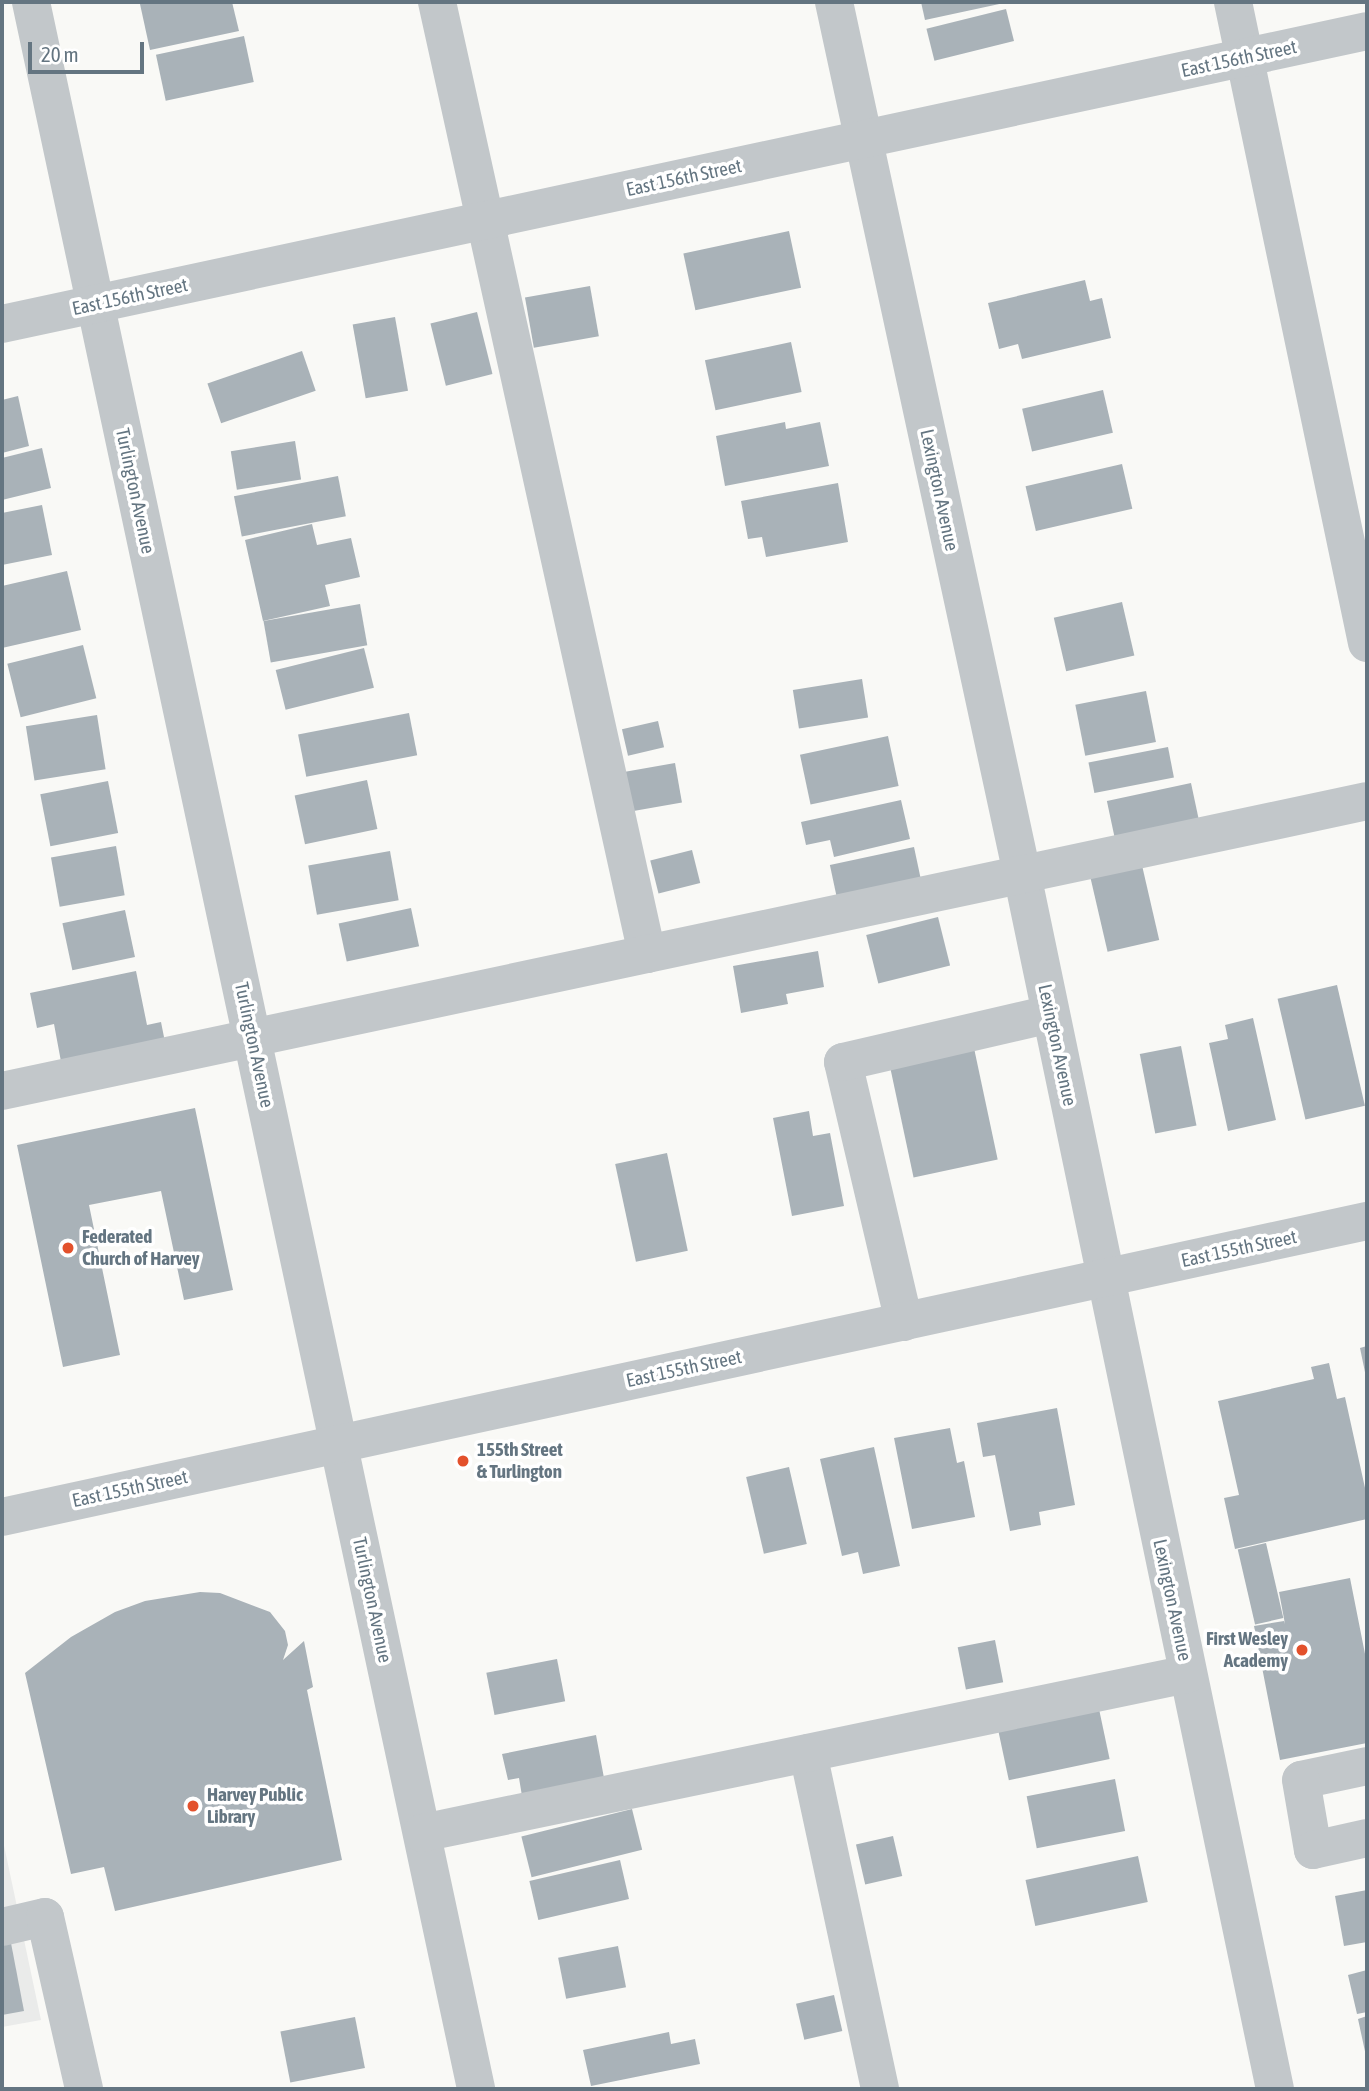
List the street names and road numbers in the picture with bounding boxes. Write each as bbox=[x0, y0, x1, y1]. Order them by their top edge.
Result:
street label: East 156th Street bbox=[1179, 36, 1299, 82]
street label: East 156th Street bbox=[624, 155, 744, 201]
street label: East 156th Street bbox=[70, 274, 190, 320]
street label: Turlington Avenue bbox=[111, 426, 159, 556]
street label: Lexington Avenue bbox=[915, 427, 963, 553]
street label: Turlington Avenue bbox=[230, 980, 278, 1110]
street label: Lexington Avenue bbox=[1033, 982, 1081, 1108]
street label: East 155th Street bbox=[1179, 1226, 1299, 1272]
street label: East 155th Street bbox=[624, 1346, 744, 1392]
street label: East 155th Street bbox=[70, 1466, 190, 1512]
street label: Turlington Avenue bbox=[348, 1535, 396, 1665]
street label: Lexington Avenue bbox=[1148, 1537, 1196, 1663]

